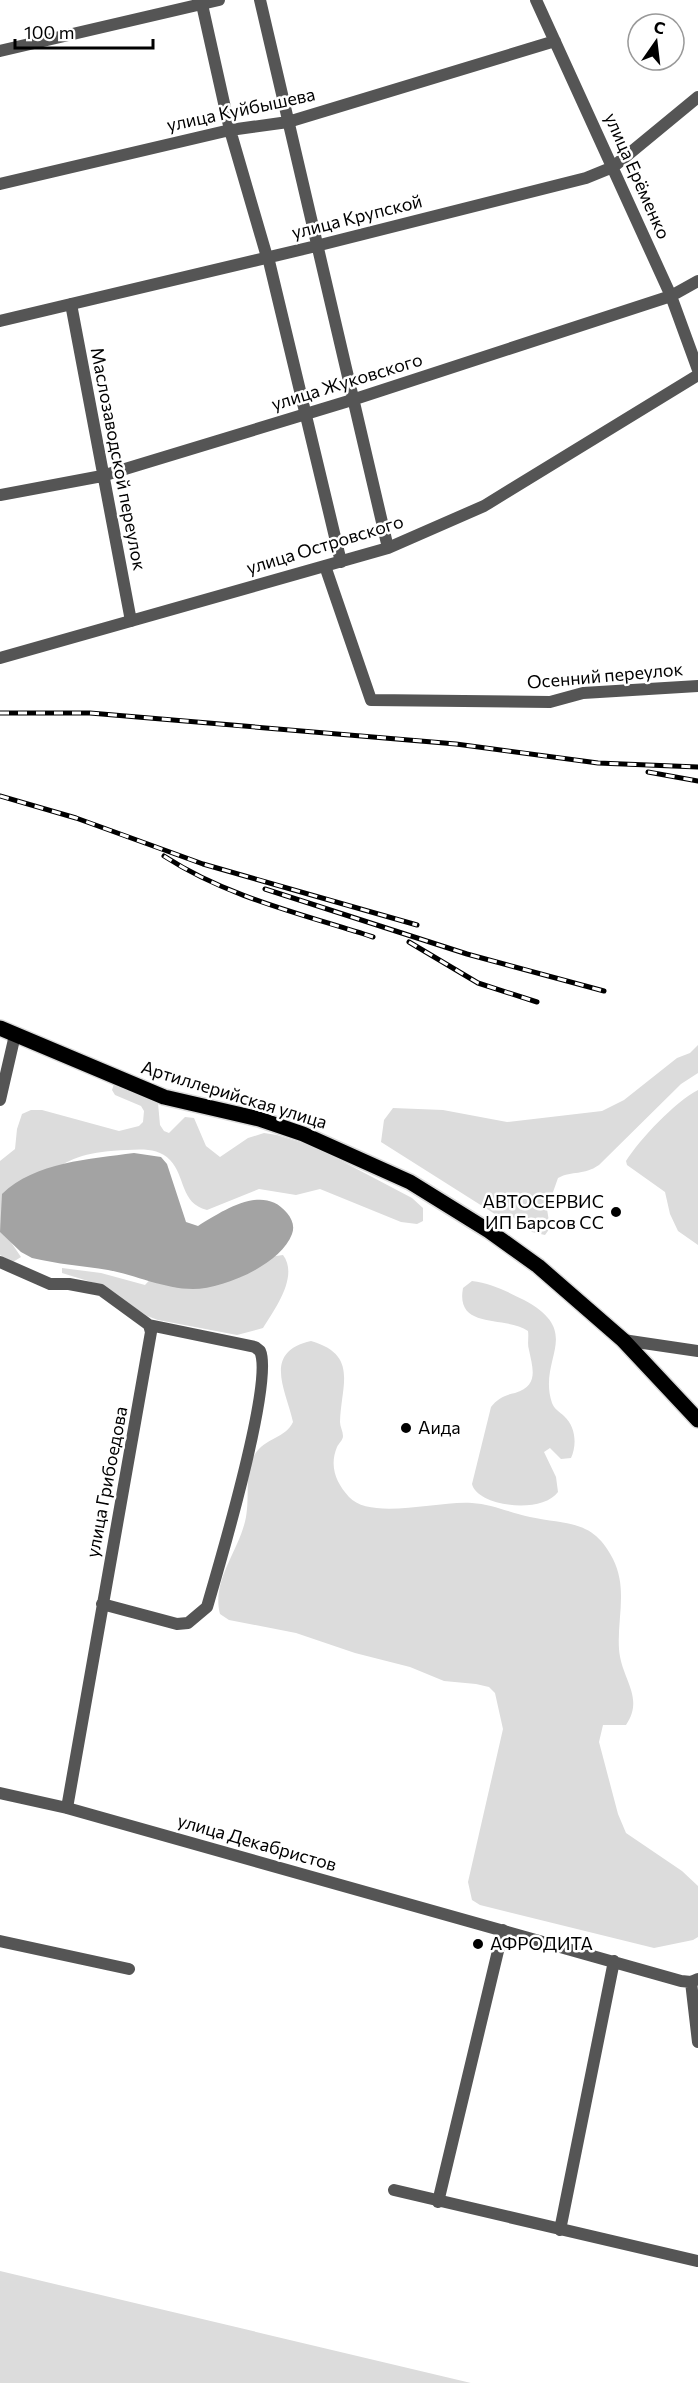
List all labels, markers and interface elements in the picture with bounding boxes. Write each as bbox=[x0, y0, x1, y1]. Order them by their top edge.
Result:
scale bar bbox=[15, 12, 153, 50]
north arrow bbox=[626, 12, 686, 72]
text: С bbox=[652, 16, 667, 38]
text: 100 m bbox=[24, 21, 74, 43]
street label: улица Куйбышева bbox=[165, 83, 317, 135]
street label: улица Ерёменко bbox=[600, 109, 676, 242]
street label: улица Крупской bbox=[289, 189, 424, 243]
street label: Маслозаводской переулок bbox=[87, 345, 151, 573]
street label: улица Жуковского bbox=[268, 348, 425, 415]
street label: улица Островского bbox=[244, 510, 406, 578]
street label: Осенний переулок bbox=[526, 657, 684, 693]
street label: Артиллерийская улица bbox=[139, 1055, 330, 1133]
place label: АВТОСЕРВИС ИП Барсов СС bbox=[483, 1190, 604, 1233]
marker: АВТОСЕРВИС ИП Барсов СС bbox=[609, 1205, 623, 1219]
street label: улица Грибоедова bbox=[81, 1404, 131, 1559]
place label: Аида bbox=[418, 1416, 461, 1438]
marker: Аида bbox=[399, 1421, 413, 1435]
street label: улица Декабристов bbox=[175, 1809, 339, 1875]
place label: АФРОДИТА bbox=[490, 1932, 593, 1954]
marker: АФРОДИТА bbox=[471, 1937, 485, 1951]

